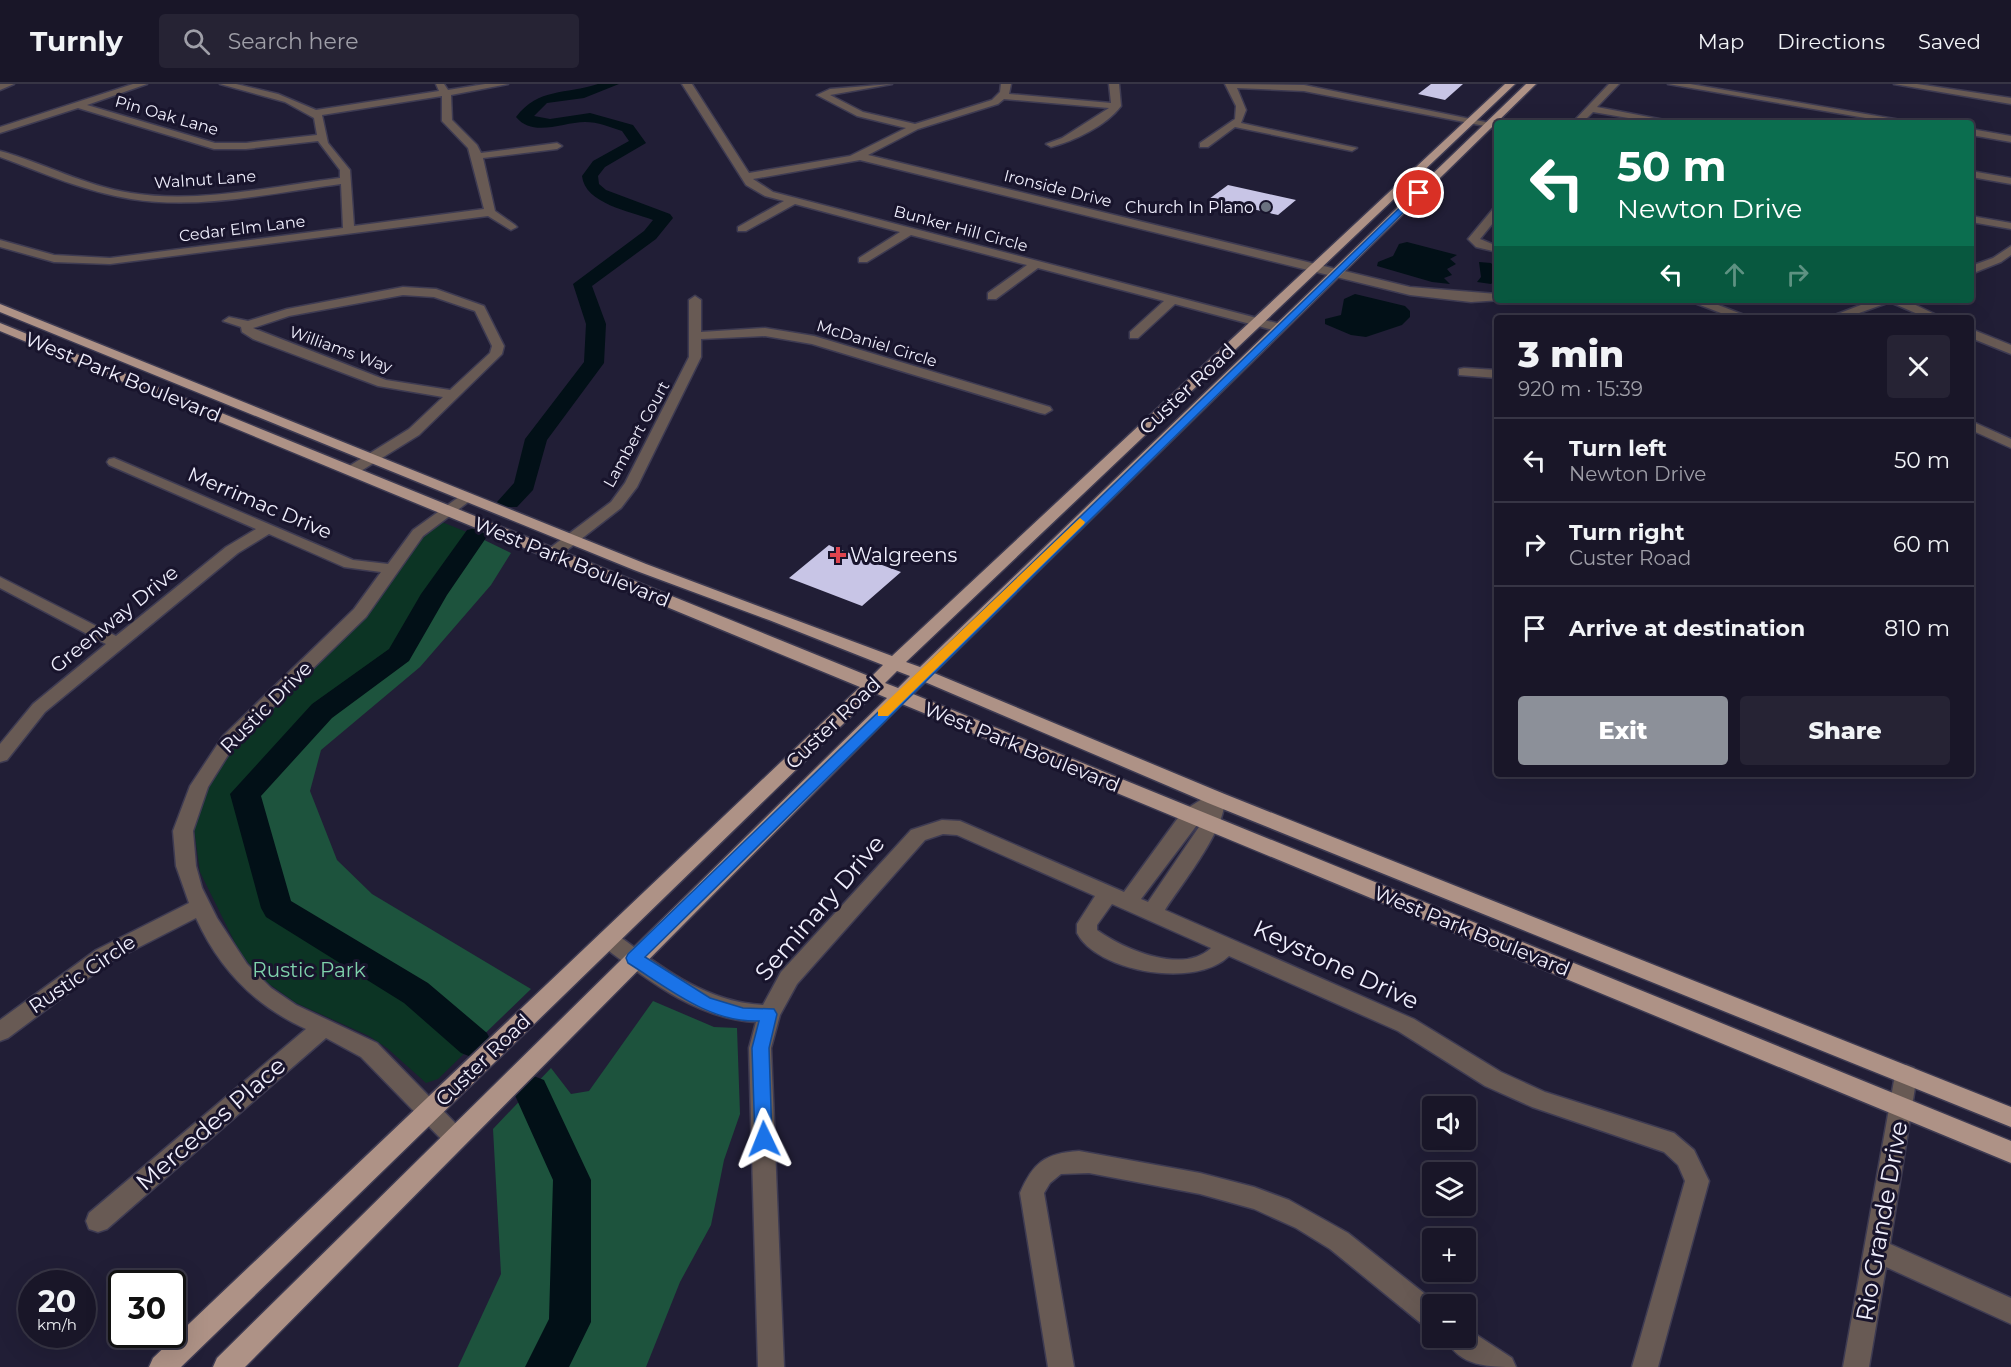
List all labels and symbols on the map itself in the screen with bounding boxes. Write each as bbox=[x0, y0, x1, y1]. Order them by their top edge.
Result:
street label: Pin Oak Lane bbox=[113, 92, 221, 139]
street label: Walnut Lane bbox=[153, 166, 257, 193]
street label: Ironside Drive bbox=[1002, 166, 1114, 211]
pin bbox=[1393, 167, 1444, 218]
place label: Church In Plano bbox=[1125, 198, 1254, 217]
marker: Church In Plano bbox=[1259, 200, 1273, 214]
street label: Bunker Hill Circle bbox=[892, 201, 1030, 256]
street label: Cedar Elm Lane bbox=[178, 211, 306, 246]
street label: McDaniel Circle bbox=[814, 316, 939, 371]
street label: Williams Way bbox=[287, 322, 395, 377]
street label: West Park Boulevard bbox=[22, 327, 224, 427]
street label: Custer Road bbox=[1134, 338, 1240, 440]
street label: Lambert Court bbox=[599, 377, 674, 491]
street label: Merrimac Drive bbox=[184, 462, 336, 544]
street label: West Park Boulevard bbox=[471, 512, 673, 612]
place label: Walgreens bbox=[850, 543, 957, 567]
marker: Walgreens bbox=[831, 548, 845, 562]
street label: Greenway Drive bbox=[45, 560, 183, 678]
street label: Rustic Drive bbox=[215, 656, 317, 758]
street label: Custer Road bbox=[781, 672, 885, 774]
street label: West Park Boulevard bbox=[921, 697, 1123, 797]
street label: Seminary Drive bbox=[749, 829, 891, 986]
street label: West Park Boulevard bbox=[1371, 881, 1573, 981]
street label: Keystone Drive bbox=[1249, 913, 1424, 1016]
street label: Rustic Circle bbox=[24, 930, 140, 1018]
park label: Rustic Park bbox=[252, 958, 366, 982]
street label: Custer Road bbox=[431, 1009, 535, 1111]
street label: Mercedes Place bbox=[130, 1051, 291, 1197]
position arrow bbox=[732, 1107, 796, 1171]
street label: Rio Grande Drive bbox=[1850, 1119, 1913, 1323]
speed limit sign: 30 bbox=[108, 1270, 186, 1348]

